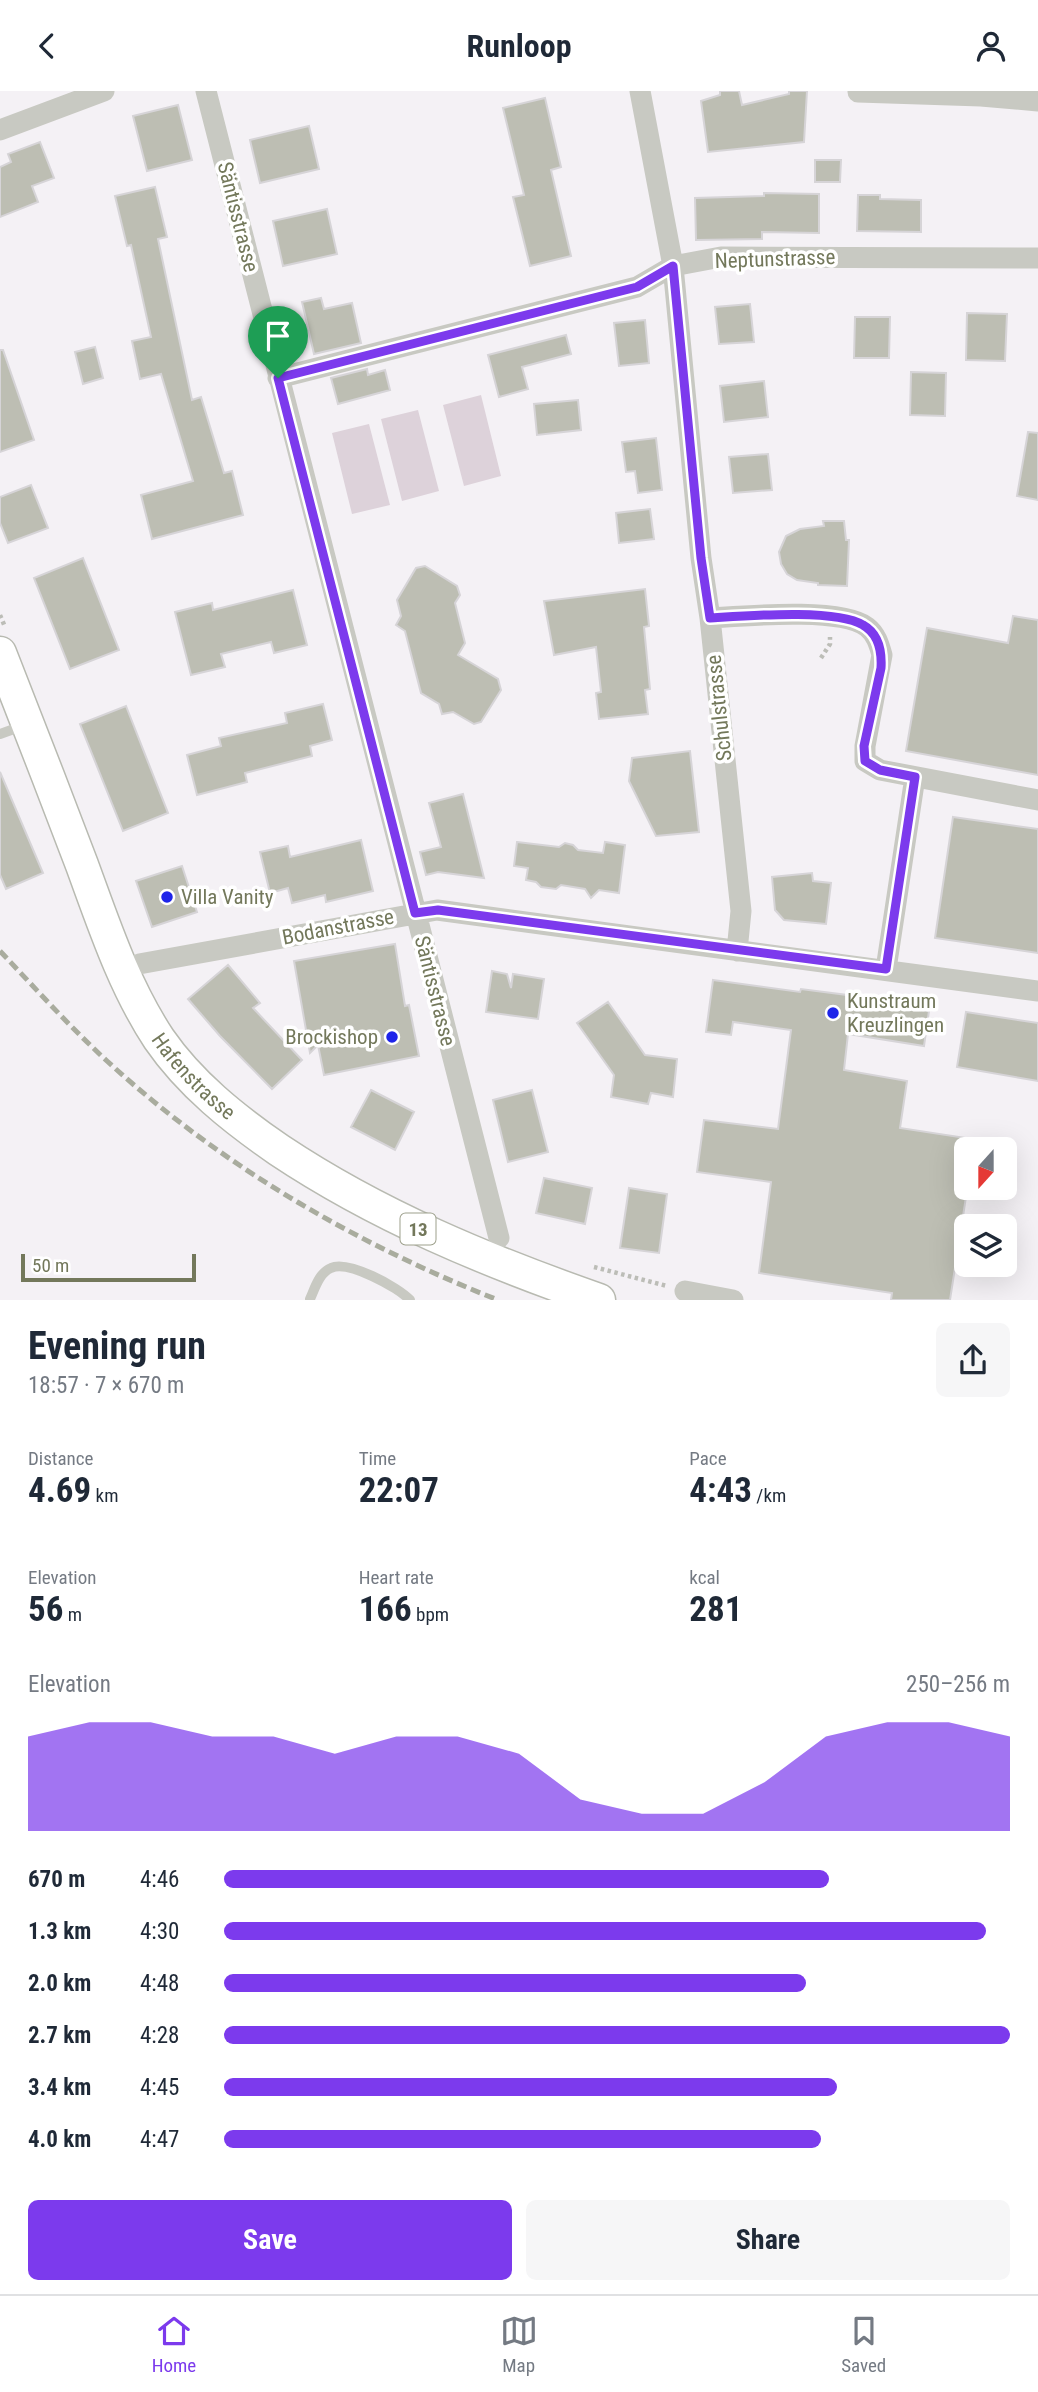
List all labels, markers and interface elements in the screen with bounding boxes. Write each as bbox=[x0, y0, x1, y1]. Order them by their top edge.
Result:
icon: back bbox=[28, 27, 66, 65]
text: Runloop bbox=[467, 27, 571, 65]
icon: person bbox=[972, 27, 1010, 65]
street label: Säntisstrasse bbox=[213, 159, 263, 275]
street label: Neptunstrasse bbox=[714, 245, 836, 273]
pin bbox=[248, 306, 308, 378]
icon: arrive bbox=[259, 317, 297, 355]
street label: Schulstrasse bbox=[701, 654, 737, 762]
place label: Villa Vanity bbox=[181, 885, 274, 909]
marker: Villa Vanity bbox=[159, 889, 175, 905]
street label: Bodanstrasse bbox=[280, 904, 396, 950]
street label: Säntisstrasse bbox=[410, 933, 460, 1049]
place label: Kunstraum Kreuzlingen bbox=[847, 989, 944, 1037]
marker: Kunstraum Kreuzlingen bbox=[825, 1005, 841, 1021]
place label: Brockishop bbox=[285, 1025, 378, 1049]
street label: Hafenstrasse bbox=[147, 1029, 240, 1125]
marker: Brockishop bbox=[384, 1029, 400, 1045]
north arrow bbox=[954, 1137, 1017, 1201]
map controls bbox=[954, 1137, 1017, 1277]
road number: 13 bbox=[400, 1213, 436, 1245]
button: layers bbox=[954, 1214, 1017, 1277]
scale bar bbox=[21, 1251, 196, 1283]
text: 50 m bbox=[32, 1254, 69, 1277]
button: share bbox=[936, 1323, 1010, 1397]
text: Evening run bbox=[28, 1324, 206, 1368]
text: 18:57 · 7 × 670 m bbox=[28, 1372, 184, 1399]
text: Distance bbox=[28, 1447, 93, 1470]
text: Time bbox=[359, 1447, 396, 1470]
text: Pace bbox=[689, 1447, 727, 1470]
text: 4.69 bbox=[28, 1470, 91, 1511]
text: 22:07 bbox=[359, 1470, 439, 1511]
text: 4:43 bbox=[689, 1470, 752, 1511]
text: km bbox=[91, 1484, 118, 1507]
text: /km bbox=[752, 1484, 786, 1507]
text: Elevation bbox=[28, 1566, 96, 1589]
text: Heart rate bbox=[359, 1566, 434, 1589]
text: kcal bbox=[689, 1566, 720, 1589]
text: 56 bbox=[28, 1589, 63, 1630]
text: 166 bbox=[359, 1589, 412, 1630]
text: 281 bbox=[689, 1589, 742, 1630]
text: m bbox=[63, 1603, 82, 1626]
text: bpm bbox=[412, 1603, 449, 1626]
text: Elevation bbox=[28, 1671, 111, 1698]
text: 250–256 m bbox=[906, 1671, 1010, 1698]
text: 670 m bbox=[28, 1866, 85, 1893]
text: 4:46 bbox=[140, 1866, 179, 1893]
text: 1.3 km bbox=[28, 1918, 91, 1945]
text: 4:30 bbox=[140, 1918, 179, 1945]
text: 2.0 km bbox=[28, 1970, 91, 1997]
text: 4:48 bbox=[140, 1970, 179, 1997]
text: 2.7 km bbox=[28, 2022, 91, 2049]
text: 4:28 bbox=[140, 2022, 179, 2049]
text: 3.4 km bbox=[28, 2074, 91, 2101]
text: 4:45 bbox=[140, 2074, 179, 2101]
text: 4.0 km bbox=[28, 2126, 91, 2153]
text: 4:47 bbox=[140, 2126, 179, 2153]
button: Save bbox=[28, 2200, 512, 2280]
button: Share bbox=[526, 2200, 1010, 2280]
tab: Home bbox=[152, 2312, 196, 2377]
tab: Map bbox=[500, 2312, 538, 2377]
tab: Saved bbox=[841, 2312, 886, 2377]

